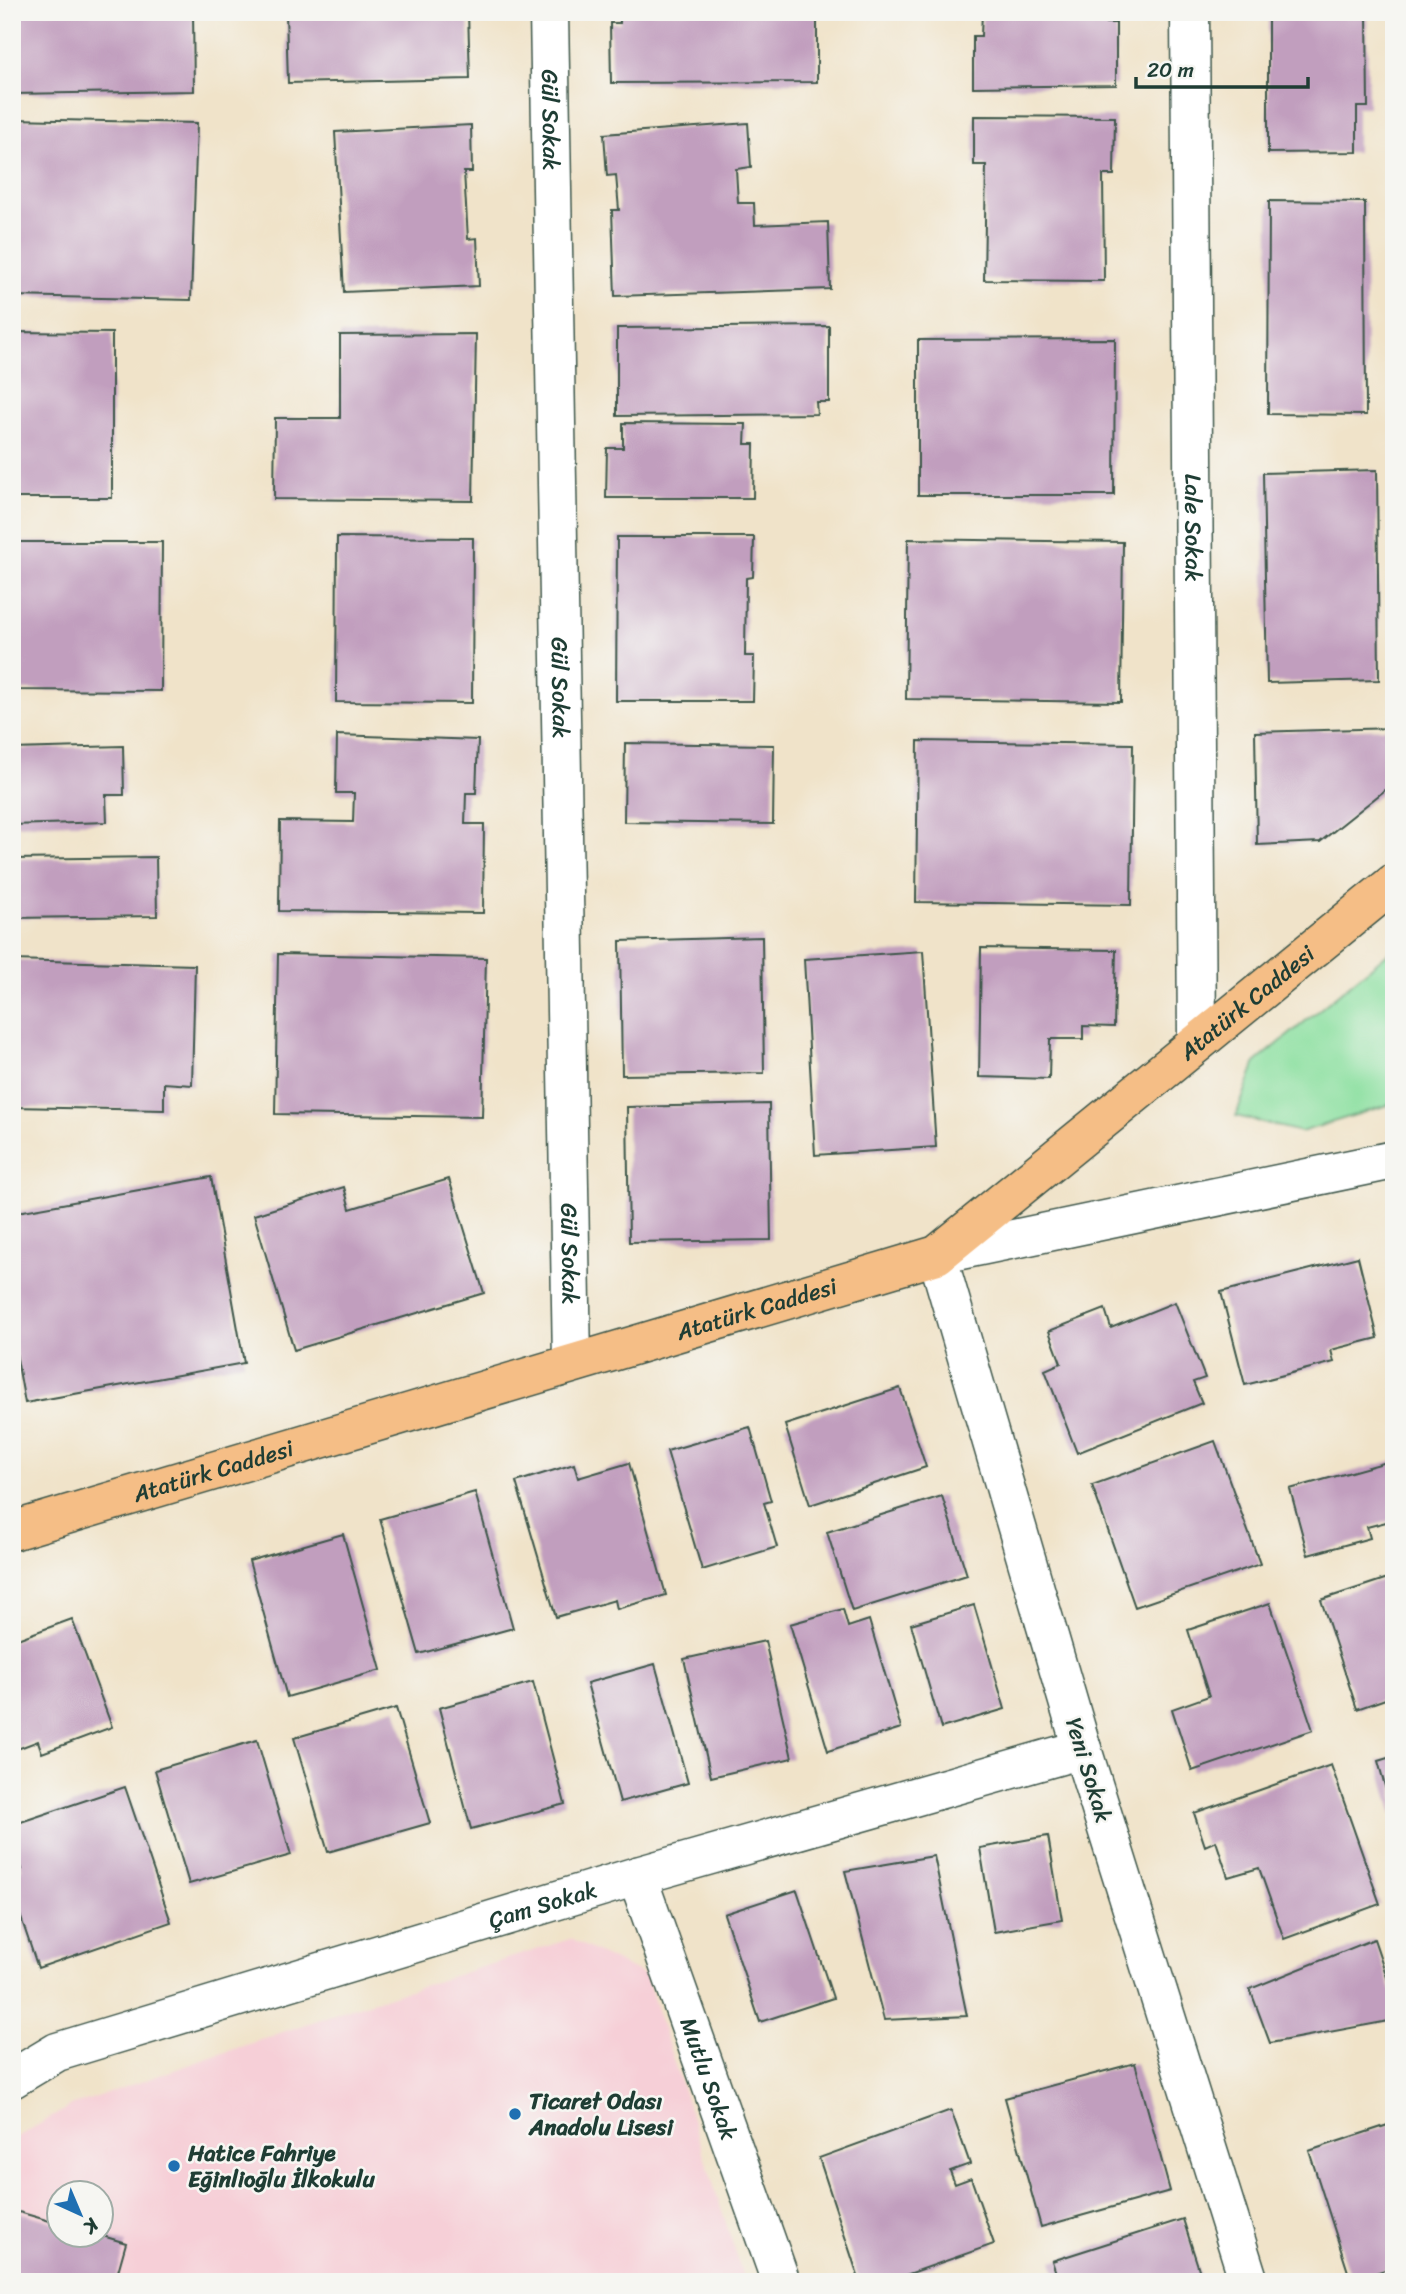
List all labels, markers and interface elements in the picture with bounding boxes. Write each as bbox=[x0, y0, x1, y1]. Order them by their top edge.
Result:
scale bar bbox=[1136, 46, 1308, 90]
text: 20 m bbox=[1147, 51, 1194, 89]
street label: Gül Sokak bbox=[529, 69, 572, 171]
street label: Lale Sokak bbox=[1172, 474, 1214, 582]
street label: Gül Sokak bbox=[539, 637, 581, 739]
street label: Atatürk Caddesi bbox=[1169, 934, 1325, 1072]
street label: Gül Sokak bbox=[548, 1203, 591, 1305]
street label: Atatürk Caddesi bbox=[671, 1266, 843, 1353]
street label: Atatürk Caddesi bbox=[127, 1428, 299, 1515]
street label: Yeni Sokak bbox=[1053, 1712, 1124, 1828]
street label: Çam Sokak bbox=[483, 1869, 602, 1941]
street label: Mutlu Sokak bbox=[668, 2012, 749, 2147]
place label: Ticaret Odası Anadolu Lisesi bbox=[528, 2081, 675, 2148]
marker: Ticaret Odası Anadolu Lisesi bbox=[507, 2106, 523, 2122]
place label: Hatice Fahriye Eğinlioğlu İlkokulu bbox=[187, 2133, 376, 2200]
marker: Hatice Fahriye Eğinlioğlu İlkokulu bbox=[166, 2158, 182, 2174]
north arrow bbox=[46, 2178, 116, 2248]
text: K bbox=[75, 2209, 108, 2243]

